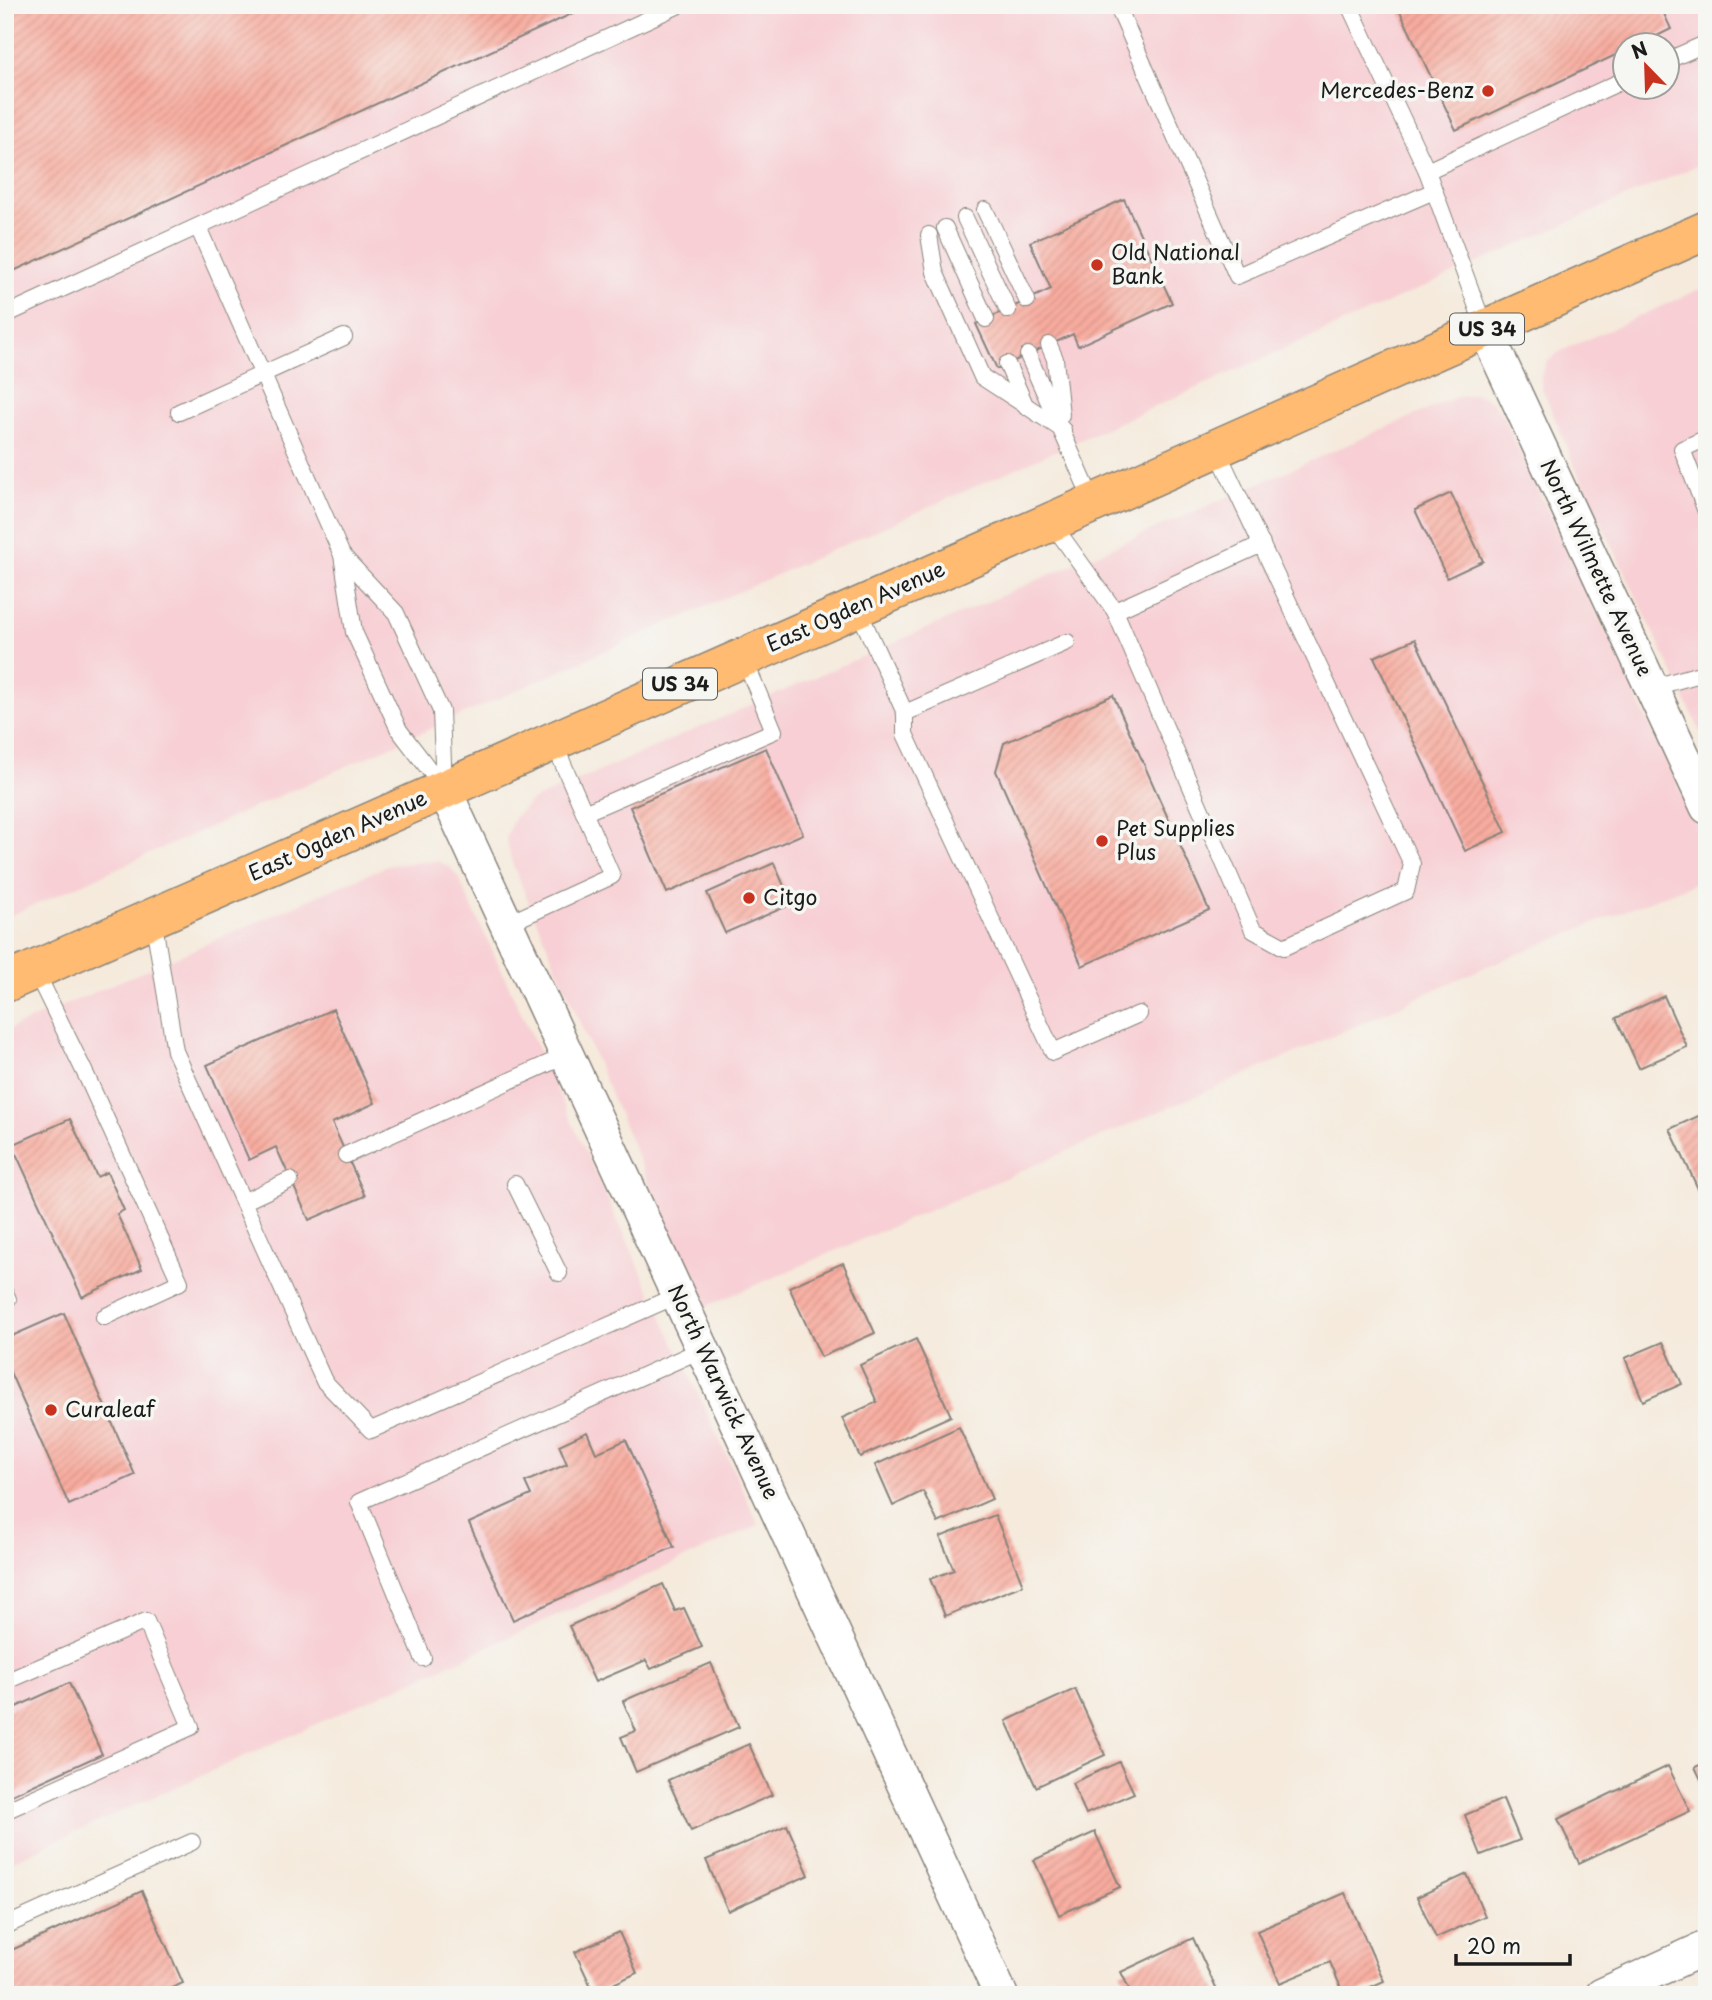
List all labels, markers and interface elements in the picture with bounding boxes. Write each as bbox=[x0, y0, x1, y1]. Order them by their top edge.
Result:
north arrow bbox=[1610, 32, 1680, 102]
text: N bbox=[1627, 34, 1651, 65]
place label: Mercedes-Benz bbox=[1320, 73, 1474, 105]
marker: Mercedes-Benz bbox=[1480, 83, 1496, 99]
place label: Old National Bank bbox=[1111, 235, 1240, 291]
marker: Old National Bank bbox=[1089, 257, 1105, 273]
road number: US 34 bbox=[1450, 314, 1524, 344]
street label: North Wilmette Avenue bbox=[1533, 453, 1662, 681]
street label: East Ogden Avenue bbox=[761, 551, 950, 659]
road number: US 34 bbox=[643, 668, 717, 699]
street label: East Ogden Avenue bbox=[243, 780, 432, 888]
place label: Pet Supplies Plus bbox=[1116, 811, 1235, 867]
marker: Pet Supplies Plus bbox=[1094, 833, 1110, 849]
place label: Citgo bbox=[763, 880, 817, 912]
marker: Citgo bbox=[741, 890, 757, 906]
street label: North Warwick Avenue bbox=[661, 1279, 789, 1504]
place label: Curaleaf bbox=[65, 1392, 156, 1424]
marker: Curaleaf bbox=[43, 1402, 59, 1418]
scale bar bbox=[1456, 1923, 1570, 1967]
text: 20 m bbox=[1467, 1929, 1521, 1961]

